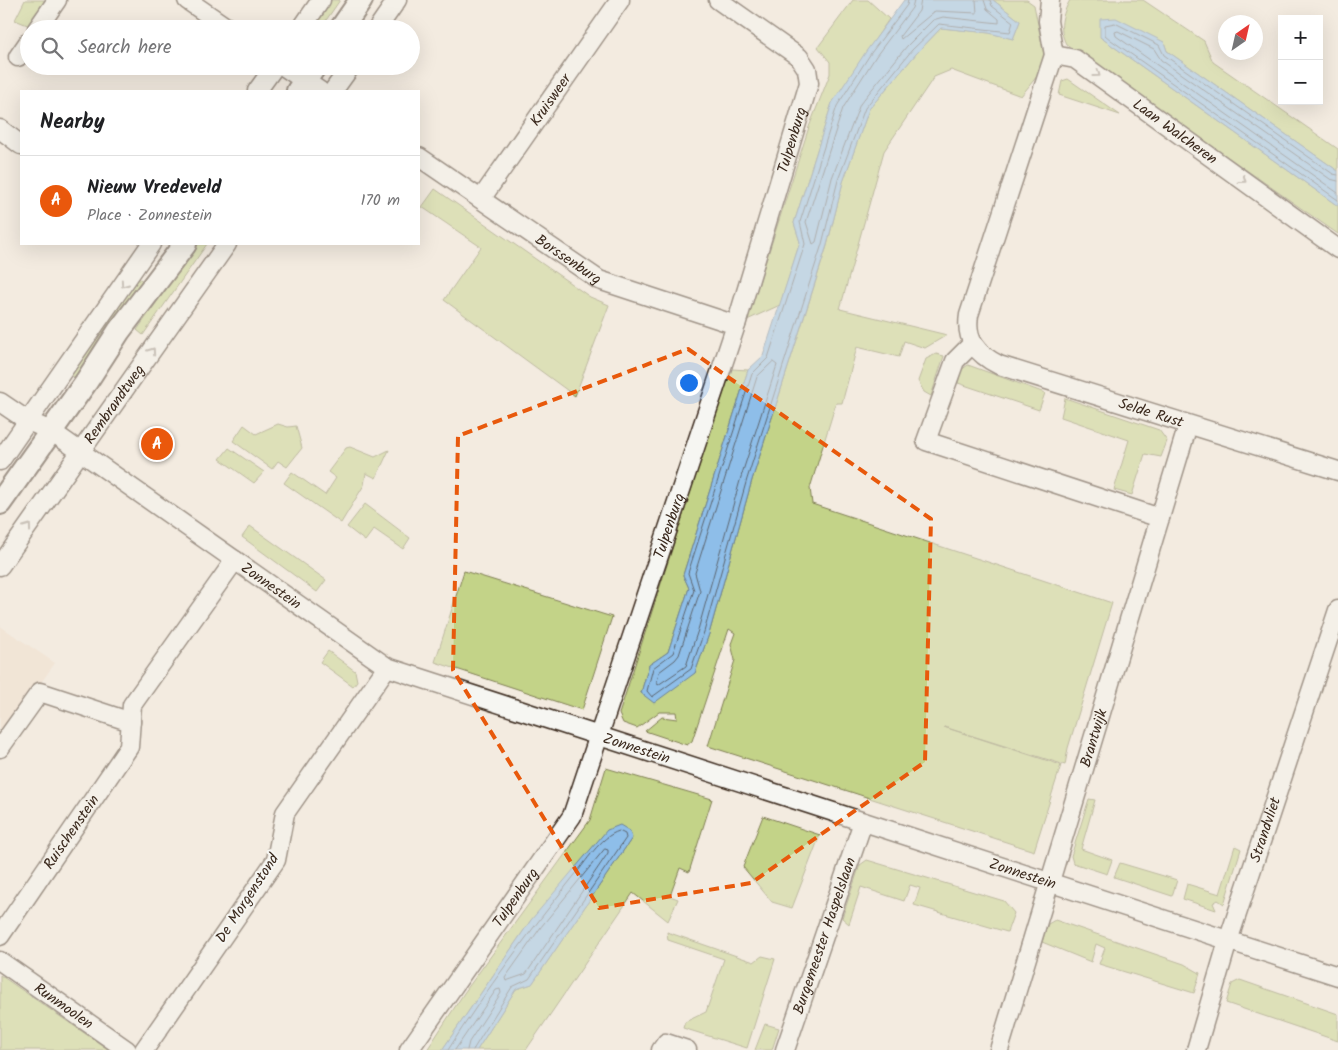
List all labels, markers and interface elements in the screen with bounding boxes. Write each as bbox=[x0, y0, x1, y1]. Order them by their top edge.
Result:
north arrow bbox=[1218, 15, 1263, 60]
map controls bbox=[1278, 15, 1323, 105]
button: + bbox=[1278, 15, 1323, 60]
search box bbox=[20, 20, 420, 75]
text: Search here bbox=[78, 33, 172, 63]
icon: search bbox=[38, 34, 66, 62]
button: − bbox=[1278, 60, 1323, 105]
street label: Kruisweer bbox=[524, 68, 579, 132]
one-way arrow bbox=[1091, 69, 1100, 77]
street label: Laan Walcheren bbox=[1127, 93, 1222, 171]
street label: Tulpenburg bbox=[771, 104, 814, 176]
text: Nearby bbox=[40, 106, 105, 139]
text: Nieuw Vredeveld bbox=[87, 173, 222, 203]
one-way arrow bbox=[1237, 174, 1247, 183]
text: A bbox=[51, 188, 61, 213]
text: 170 m bbox=[360, 188, 400, 213]
text: Place · Zonnestein bbox=[87, 203, 212, 228]
street label: Borssenburg bbox=[530, 229, 606, 291]
one-way arrow bbox=[121, 278, 130, 288]
one-way arrow bbox=[146, 347, 155, 357]
street label: Rembrandtweg bbox=[78, 360, 151, 450]
your location bbox=[676, 370, 702, 396]
street label: Selde Rust bbox=[1115, 392, 1187, 435]
pin: A bbox=[141, 425, 173, 463]
street label: Tulpenburg bbox=[648, 490, 692, 562]
one-way arrow bbox=[22, 523, 31, 532]
street label: Zonnestein bbox=[235, 557, 306, 616]
street label: Brantwijk bbox=[1074, 705, 1115, 770]
street label: Zonnestein bbox=[600, 727, 673, 771]
street label: Ruischenstein bbox=[38, 790, 106, 875]
street label: Strandvliet bbox=[1244, 794, 1288, 866]
street label: De Morgenstond bbox=[210, 849, 286, 948]
street label: Zonnestein bbox=[986, 852, 1059, 897]
street label: Burgemeester Haspelslaan bbox=[787, 854, 863, 1017]
street label: Tulpenburg bbox=[487, 863, 545, 933]
street label: Runmoolen bbox=[29, 977, 98, 1036]

